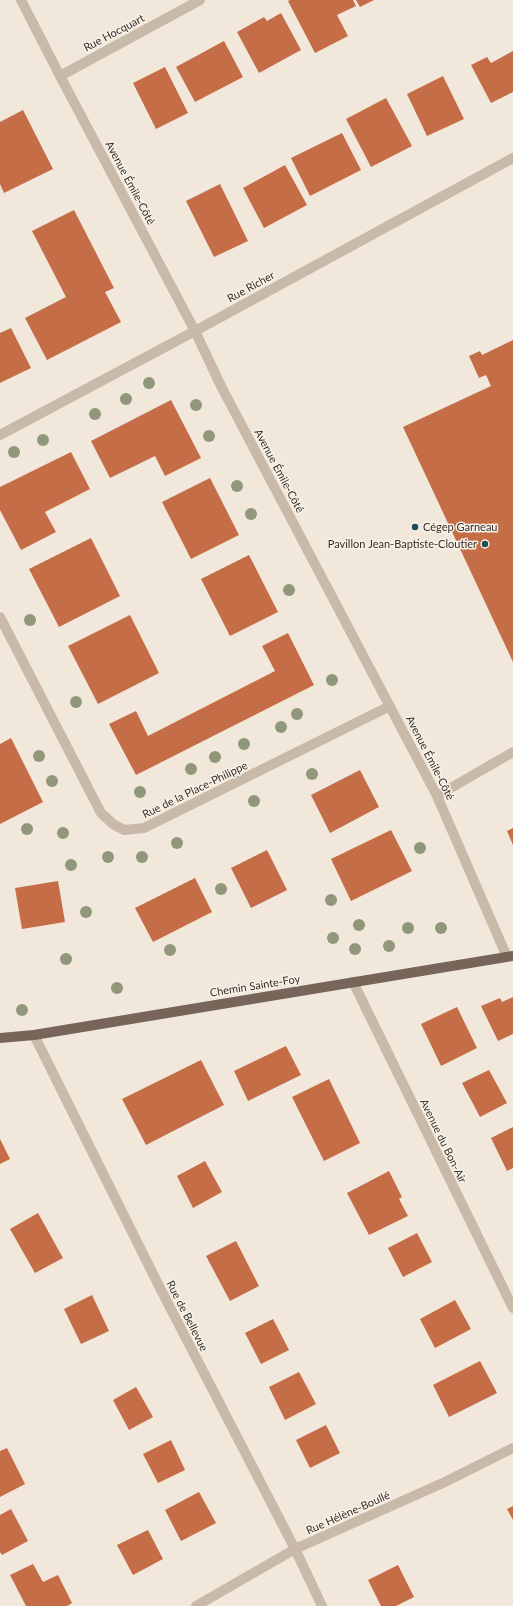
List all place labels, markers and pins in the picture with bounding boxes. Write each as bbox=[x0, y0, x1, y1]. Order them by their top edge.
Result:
place label: Cégep Garneau bbox=[423, 520, 497, 534]
marker: Cégep Garneau bbox=[410, 522, 420, 532]
place label: Pavillon Jean-Baptiste-Cloutier bbox=[328, 537, 477, 551]
marker: Pavillon Jean-Baptiste-Cloutier bbox=[480, 539, 490, 549]

